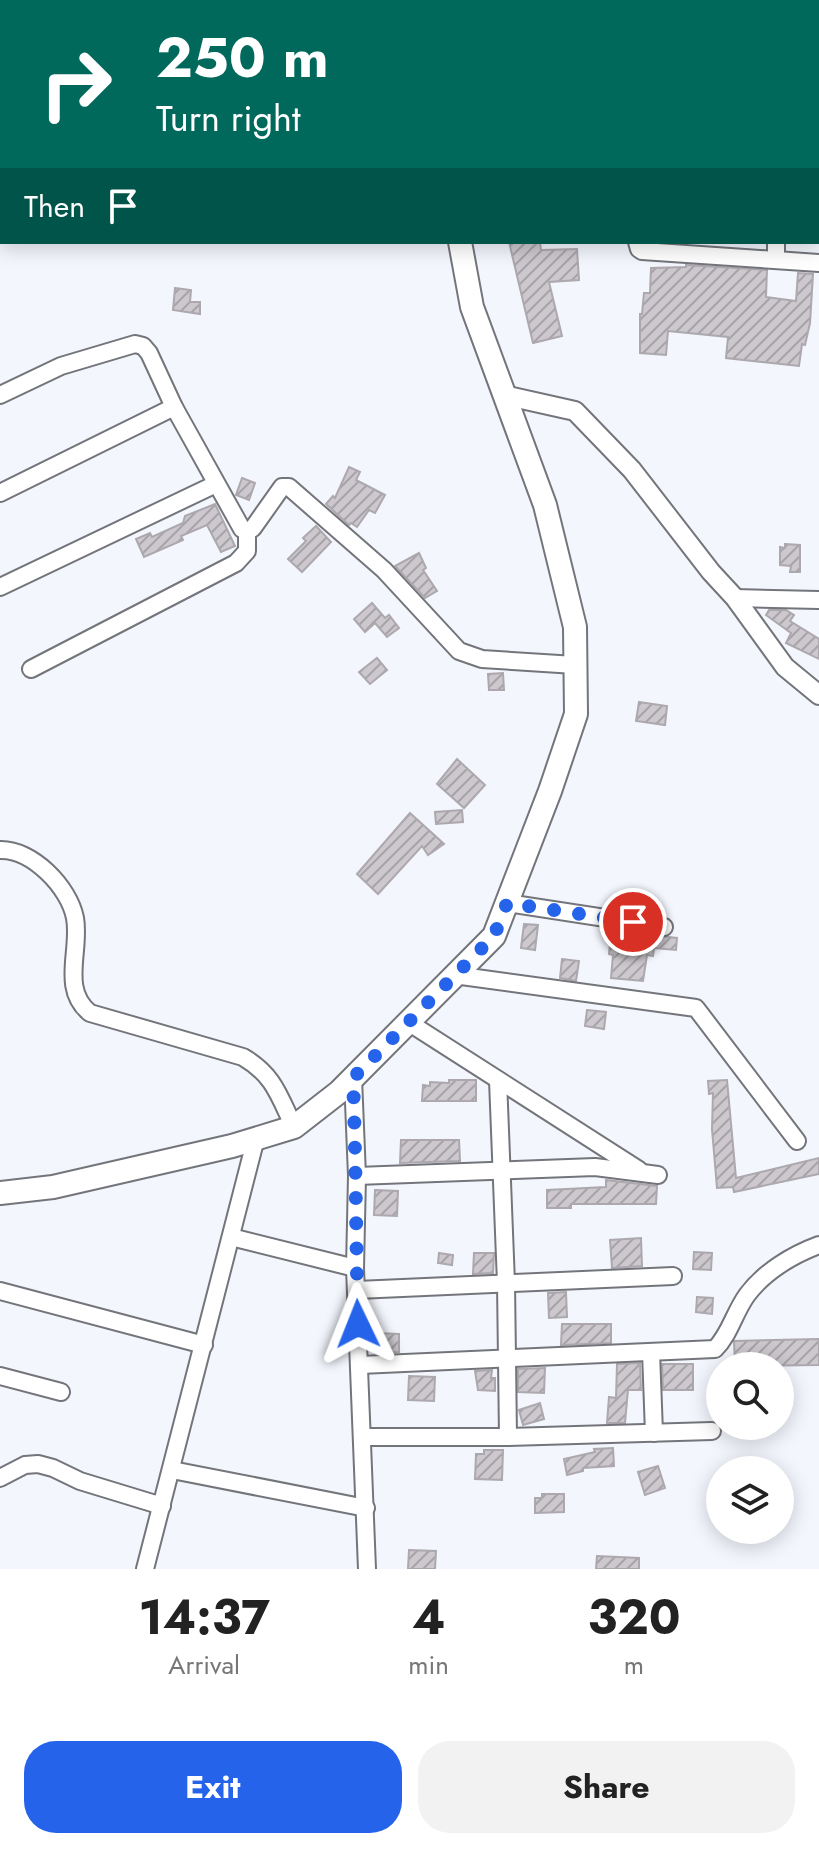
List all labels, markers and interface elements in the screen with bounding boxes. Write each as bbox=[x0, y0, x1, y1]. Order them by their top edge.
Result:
text: 250 m bbox=[156, 17, 329, 98]
icon: right bbox=[24, 32, 128, 136]
text: Turn right bbox=[156, 92, 301, 144]
icon: arrive bbox=[101, 184, 145, 228]
text: Then bbox=[24, 185, 85, 228]
pin bbox=[599, 888, 667, 956]
icon: arrive bbox=[611, 900, 655, 944]
position arrow bbox=[316, 1282, 400, 1366]
map controls bbox=[706, 1352, 794, 1544]
button: search bbox=[706, 1352, 794, 1440]
button: layers bbox=[706, 1456, 794, 1544]
text: 14:37 bbox=[138, 1583, 270, 1652]
text: 4 bbox=[412, 1583, 445, 1652]
text: 320 bbox=[587, 1583, 681, 1652]
text: Arrival bbox=[168, 1646, 240, 1684]
text: min bbox=[408, 1646, 449, 1684]
text: m bbox=[624, 1646, 644, 1684]
button: Exit bbox=[24, 1741, 402, 1833]
button: Share bbox=[418, 1741, 795, 1833]

